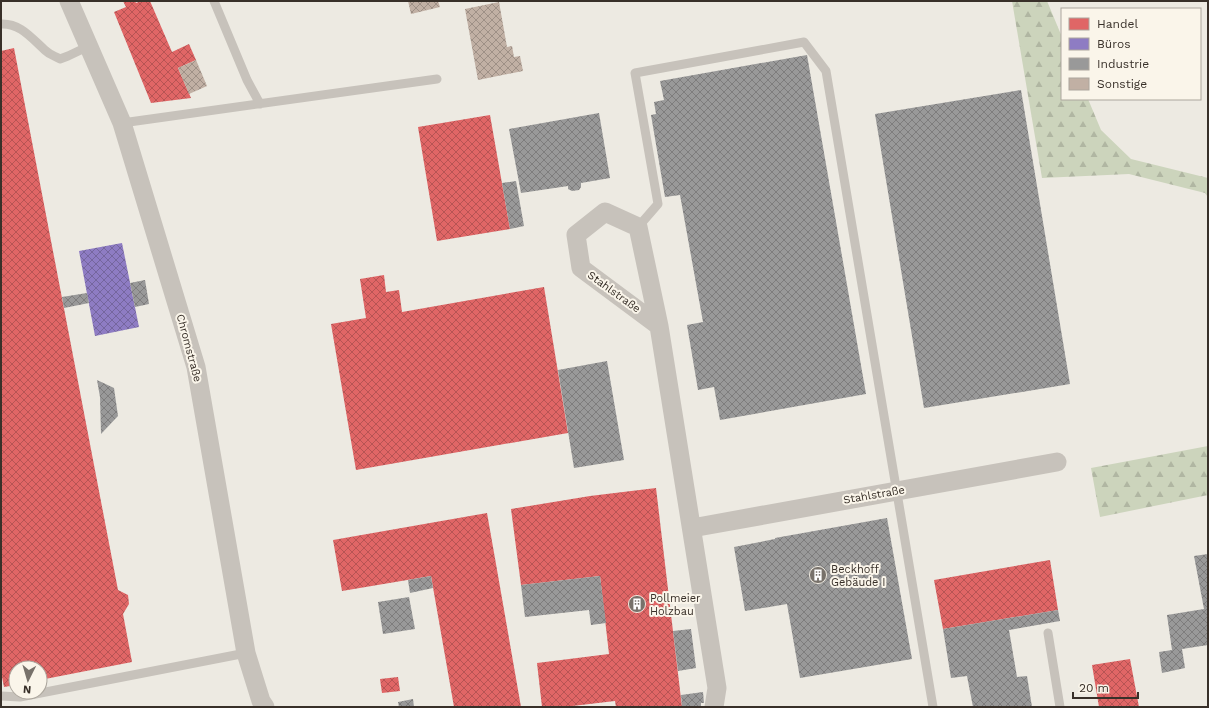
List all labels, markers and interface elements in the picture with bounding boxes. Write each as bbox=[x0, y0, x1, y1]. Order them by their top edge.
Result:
legend bbox=[1061, 8, 1201, 100]
text: Handel bbox=[1097, 17, 1138, 31]
text: Büros bbox=[1097, 37, 1130, 51]
text: Industrie bbox=[1097, 57, 1149, 71]
text: Sonstige bbox=[1097, 77, 1147, 91]
street label: Stahlstraße bbox=[585, 268, 643, 316]
street label: Chromstraße bbox=[174, 313, 204, 383]
street label: Stahlstraße bbox=[842, 483, 906, 507]
place label: Beckhoff Gebäude I bbox=[831, 563, 885, 589]
building icon: Beckhoff Gebäude I bbox=[808, 565, 828, 585]
place label: Pollmeier Holzbau bbox=[650, 592, 701, 618]
building icon: Pollmeier Holzbau bbox=[627, 594, 647, 614]
north arrow bbox=[8, 660, 48, 700]
scale bar bbox=[1073, 674, 1138, 700]
text: 20 m bbox=[1079, 681, 1109, 695]
text: N bbox=[23, 683, 32, 696]

